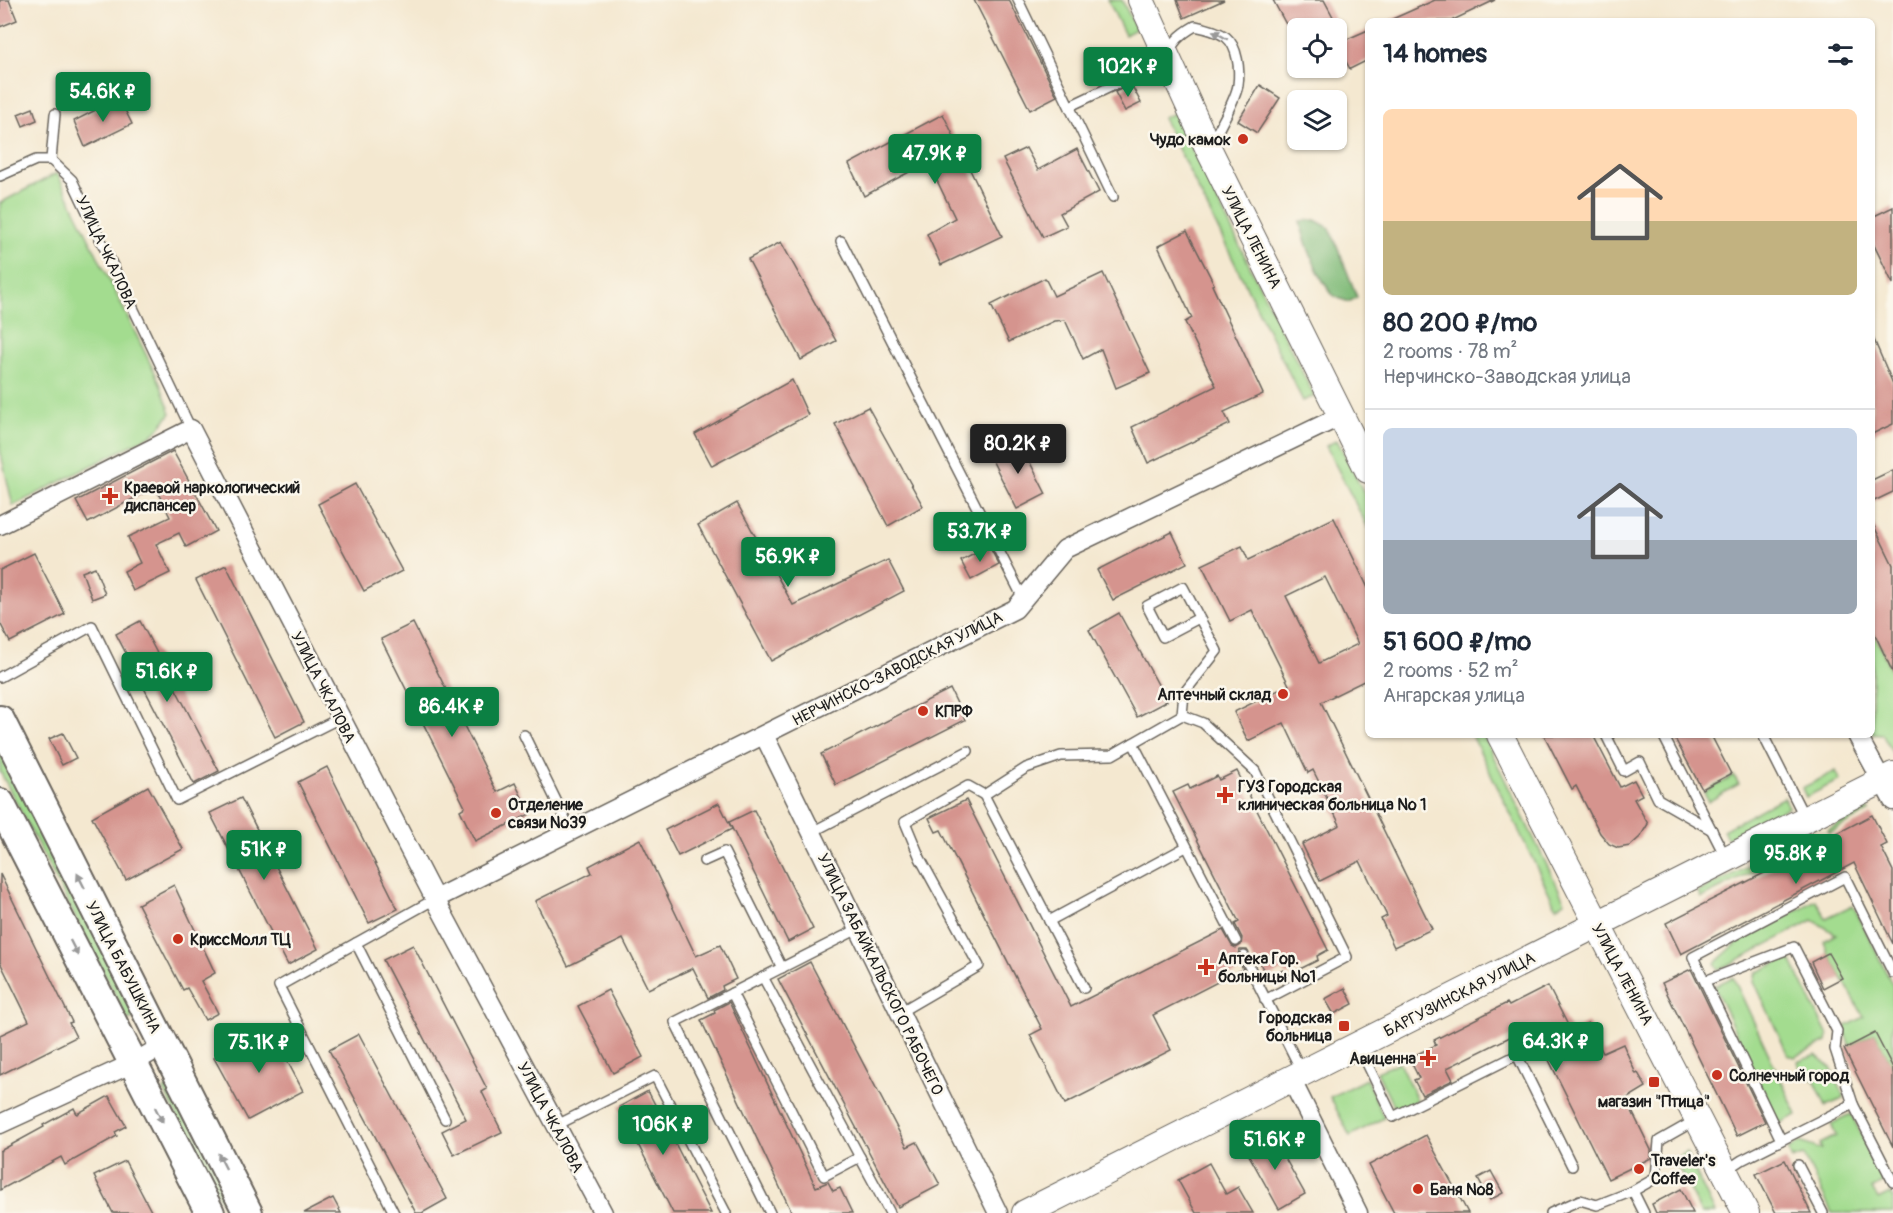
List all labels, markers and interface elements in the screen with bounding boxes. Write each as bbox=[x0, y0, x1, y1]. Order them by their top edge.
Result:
map controls bbox=[1287, 18, 1347, 150]
button: locate bbox=[1287, 18, 1347, 78]
one-way arrow bbox=[1211, 30, 1228, 40]
text: 14 homes bbox=[1383, 38, 1487, 70]
icon: filters bbox=[1824, 38, 1857, 71]
pin: 102K ₽ bbox=[1079, 47, 1177, 98]
text: 102K ₽ bbox=[1097, 54, 1159, 79]
pin: 54.6K ₽ bbox=[48, 72, 158, 123]
text: 54.6K ₽ bbox=[70, 79, 136, 104]
button: layers bbox=[1287, 90, 1347, 150]
place label: Чудо камок bbox=[1150, 130, 1231, 150]
marker: Чудо камок bbox=[1236, 132, 1250, 146]
pin: 47.9K ₽ bbox=[880, 134, 990, 185]
text: 47.9K ₽ bbox=[902, 141, 968, 166]
icon: home bbox=[1566, 148, 1674, 256]
street label: УЛИЦА ЛЕНИНА bbox=[1217, 183, 1285, 292]
street label: УЛИЦА ЧКАЛОВА bbox=[71, 193, 141, 312]
text: 80 200 ₽/mo bbox=[1383, 307, 1537, 339]
text: 2 rooms · 78 m² bbox=[1383, 339, 1517, 364]
text: Нерчинско-Заводская улица bbox=[1383, 364, 1631, 389]
pin: 80.2K ₽ bbox=[963, 424, 1073, 475]
text: 80.2K ₽ bbox=[984, 431, 1052, 456]
icon: home bbox=[1566, 467, 1674, 575]
place label: Краевой наркологический диспансер bbox=[123, 478, 301, 516]
marker: Краевой наркологический диспансер bbox=[101, 487, 119, 505]
pin: 53.7K ₽ bbox=[925, 512, 1035, 563]
text: 53.7K ₽ bbox=[947, 519, 1013, 544]
pin: 56.9K ₽ bbox=[733, 537, 843, 588]
text: 56.9K ₽ bbox=[755, 544, 821, 569]
street label: НЕРЧИНСКО-ЗАВОДСКАЯ УЛИЦА bbox=[789, 607, 1006, 731]
text: 51 600 ₽/mo bbox=[1383, 626, 1531, 658]
street label: УЛИЦА ЧКАЛОВА bbox=[286, 628, 360, 747]
pin: 51.6K ₽ bbox=[112, 652, 222, 703]
text: 2 rooms · 52 m² bbox=[1383, 658, 1519, 683]
text: 51.6K ₽ bbox=[135, 659, 199, 684]
text: Ангарская улица bbox=[1383, 683, 1525, 708]
place label: Аптечный склад bbox=[1157, 685, 1271, 705]
pin: 86.4K ₽ bbox=[397, 687, 507, 738]
marker: Аптечный склад bbox=[1276, 687, 1290, 701]
text: 86.4K ₽ bbox=[419, 694, 485, 719]
place label: КПРФ bbox=[935, 702, 973, 722]
marker: КПРФ bbox=[916, 704, 930, 718]
place label: ГУЗ Городская клиническая больница № 1 bbox=[1238, 777, 1426, 815]
marker: ГУЗ Городская клиническая больница № 1 bbox=[1216, 786, 1234, 804]
place label: Отделение связи №39 bbox=[507, 795, 586, 833]
marker: Отделение связи №39 bbox=[489, 806, 503, 820]
pin: 51K ₽ bbox=[222, 830, 306, 881]
pin: 95.8K ₽ bbox=[1741, 834, 1851, 885]
text: 51K ₽ bbox=[240, 837, 288, 862]
text: 95.8K ₽ bbox=[1764, 841, 1828, 866]
street label: УЛИЦА ЗАБАЙКАЛЬСКОГО РАБОЧЕГО bbox=[813, 850, 948, 1099]
one-way arrow bbox=[76, 872, 86, 889]
street label: УЛИЦА БАБУШКИНА bbox=[81, 898, 165, 1037]
street label: УЛИЦА ЛЕНИНА bbox=[1587, 920, 1657, 1029]
place label: КриссМолл ТЦ bbox=[190, 930, 291, 950]
marker: КриссМолл ТЦ bbox=[171, 932, 185, 946]
one-way arrow bbox=[69, 940, 79, 957]
street label: БАРГУЗИНСКАЯ УЛИЦА bbox=[1380, 948, 1539, 1042]
place label: Аптека Гор. больницы №1 bbox=[1218, 949, 1316, 987]
marker: Аптека Гор. больницы №1 bbox=[1199, 960, 1213, 974]
place label: Городская больница bbox=[1259, 1008, 1333, 1046]
marker: Городская больница bbox=[1337, 1019, 1351, 1033]
pin: 64.3K ₽ bbox=[1501, 1022, 1611, 1073]
pin: 75.1K ₽ bbox=[204, 1023, 314, 1074]
text: 64.3K ₽ bbox=[1522, 1029, 1590, 1054]
text: 75.1K ₽ bbox=[228, 1030, 290, 1055]
place label: Авиценна bbox=[1349, 1049, 1417, 1069]
marker: Авиценна bbox=[1421, 1051, 1435, 1065]
street label: УЛИЦА ЧКАЛОВА bbox=[513, 1059, 588, 1176]
place label: Солнечный город bbox=[1729, 1066, 1849, 1086]
marker: Солнечный город bbox=[1710, 1068, 1724, 1082]
marker: магазин "Птица" bbox=[1647, 1075, 1661, 1089]
place label: магазин "Птица" bbox=[1598, 1092, 1710, 1112]
pin: 106K ₽ bbox=[614, 1105, 712, 1156]
one-way arrow bbox=[155, 1106, 164, 1123]
text: 106K ₽ bbox=[632, 1112, 694, 1137]
pin: 51.6K ₽ bbox=[1220, 1120, 1330, 1171]
text: 51.6K ₽ bbox=[1243, 1127, 1307, 1152]
place label: Traveler's Coffee bbox=[1650, 1151, 1716, 1189]
one-way arrow bbox=[217, 1152, 227, 1169]
marker: Traveler's Coffee bbox=[1632, 1162, 1646, 1176]
place label: Баня №8 bbox=[1430, 1180, 1494, 1200]
marker: Баня №8 bbox=[1411, 1182, 1425, 1196]

